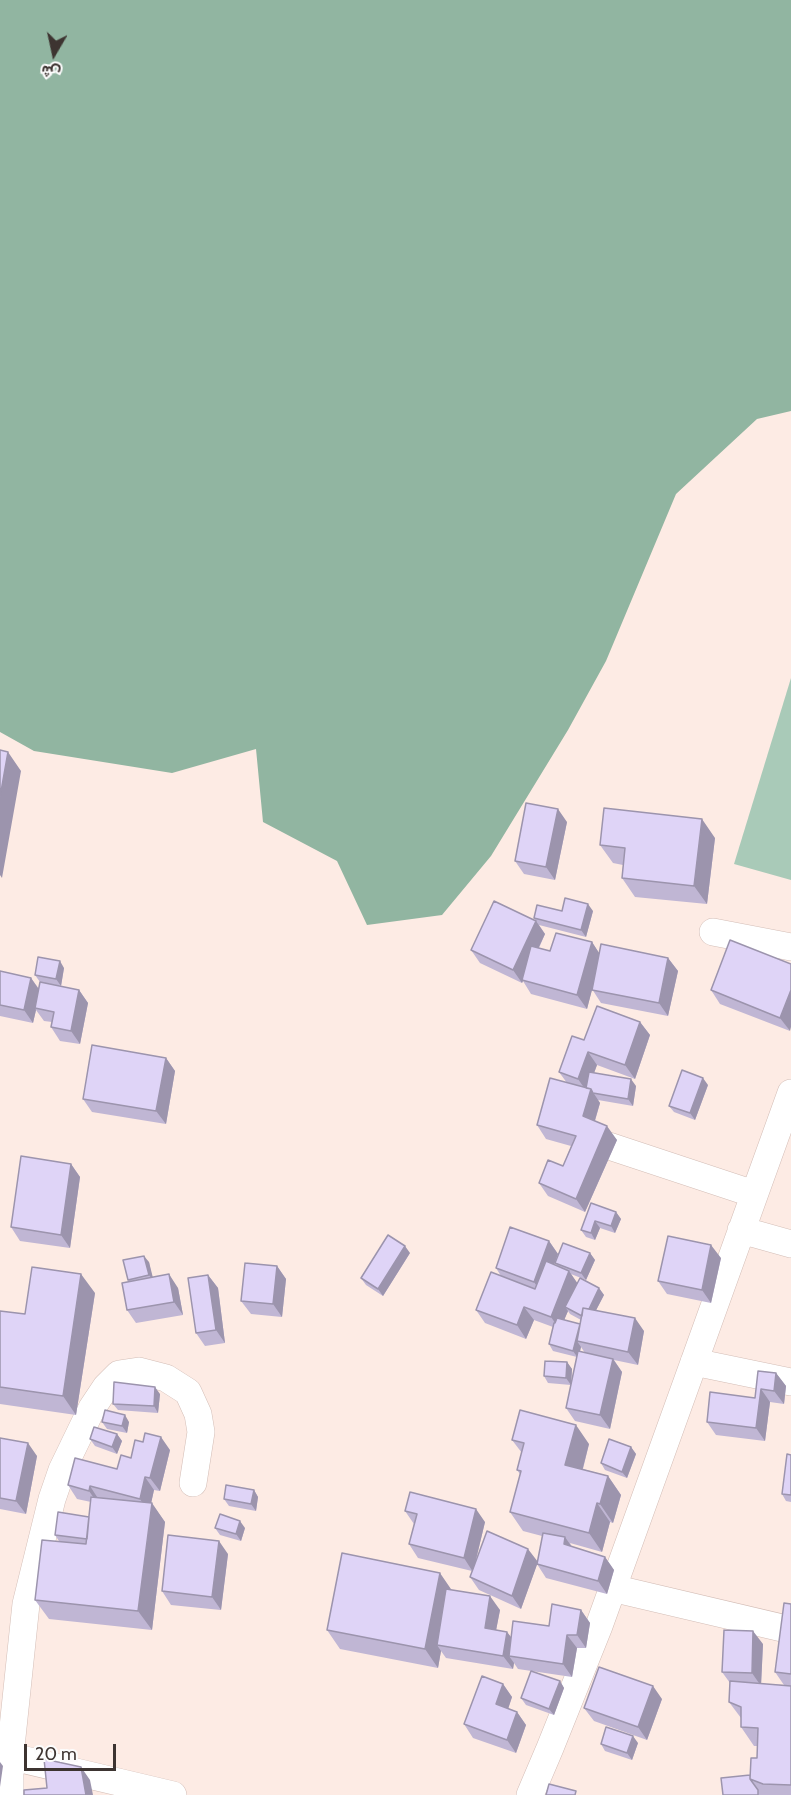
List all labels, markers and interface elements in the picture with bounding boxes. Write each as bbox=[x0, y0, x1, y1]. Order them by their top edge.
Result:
north arrow bbox=[24, 24, 84, 84]
text: ش bbox=[40, 61, 62, 83]
scale bar bbox=[27, 1732, 118, 1770]
text: 20 m bbox=[35, 1743, 77, 1765]

